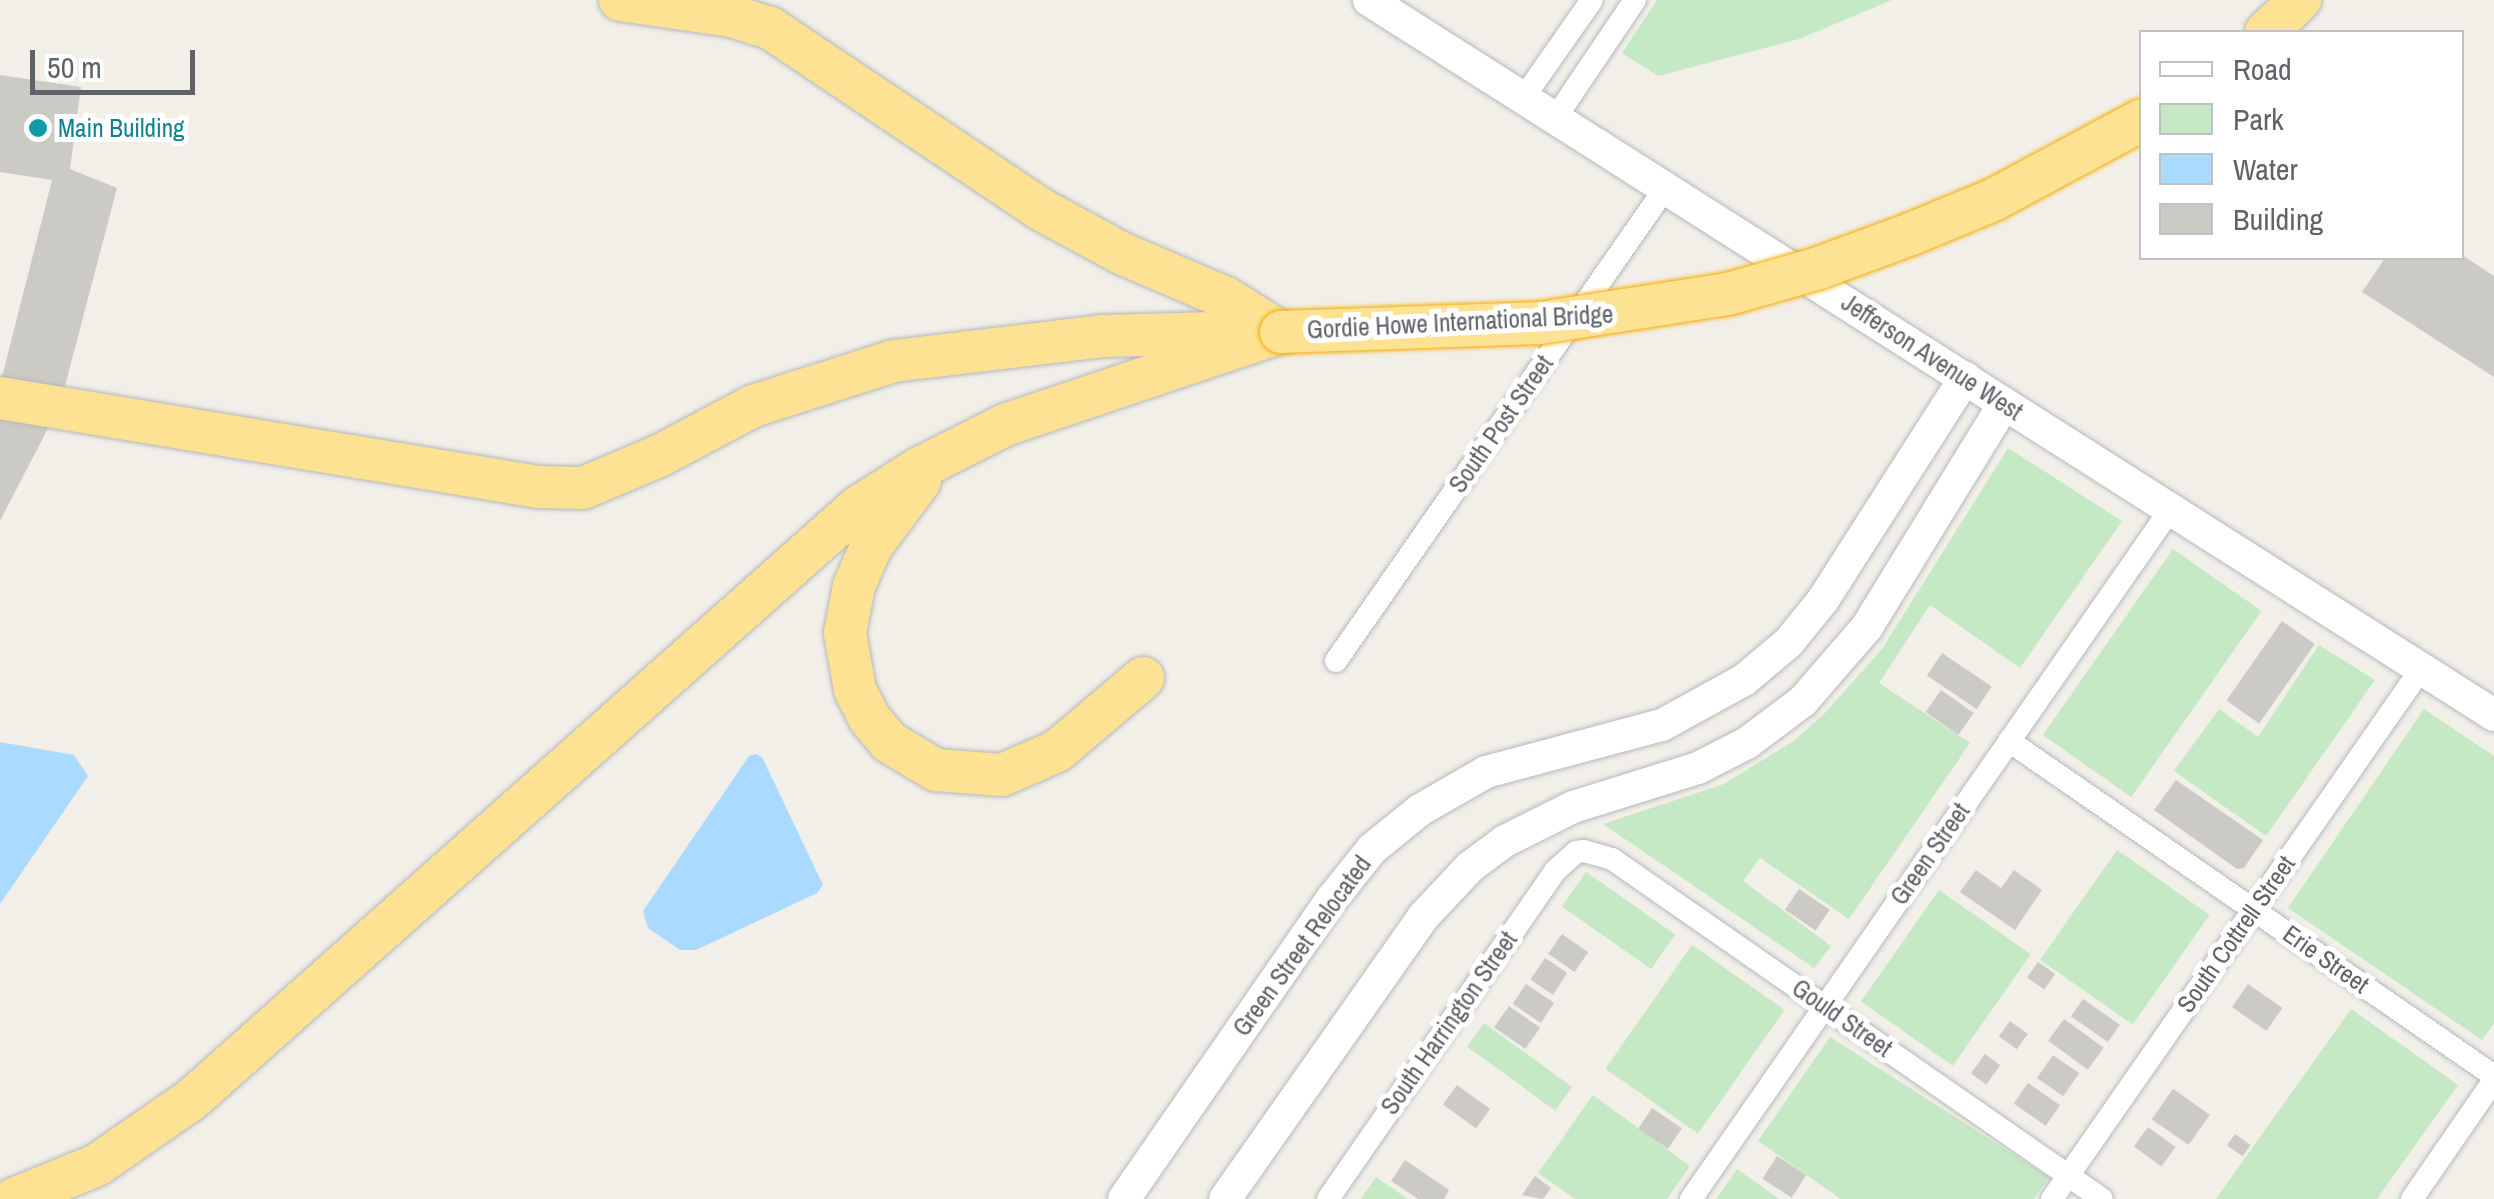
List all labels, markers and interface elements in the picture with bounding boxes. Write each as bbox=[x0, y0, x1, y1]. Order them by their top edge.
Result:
scale bar bbox=[35, 30, 200, 92]
legend bbox=[2139, 30, 2464, 260]
text: 50 m bbox=[47, 47, 102, 87]
text: Road bbox=[2233, 49, 2292, 89]
text: Park bbox=[2233, 99, 2284, 139]
place label: Main Building bbox=[58, 113, 184, 143]
marker: Main Building bbox=[27, 117, 49, 139]
text: Water bbox=[2233, 149, 2298, 189]
text: Building bbox=[2233, 199, 2323, 239]
street label: Jefferson Avenue West bbox=[1835, 287, 2029, 427]
street label: Gordie Howe International Bridge bbox=[1306, 299, 1614, 345]
street label: South Post Street bbox=[1443, 350, 1559, 498]
street label: Green Street bbox=[1884, 797, 1976, 911]
street label: Green Street Relocated bbox=[1227, 850, 1377, 1042]
street label: South Cottrell Street bbox=[2171, 850, 2301, 1018]
street label: Erie Street bbox=[2277, 919, 2375, 999]
street label: South Harrington Street bbox=[1375, 926, 1523, 1120]
street label: Gould Street bbox=[1786, 973, 1898, 1063]

